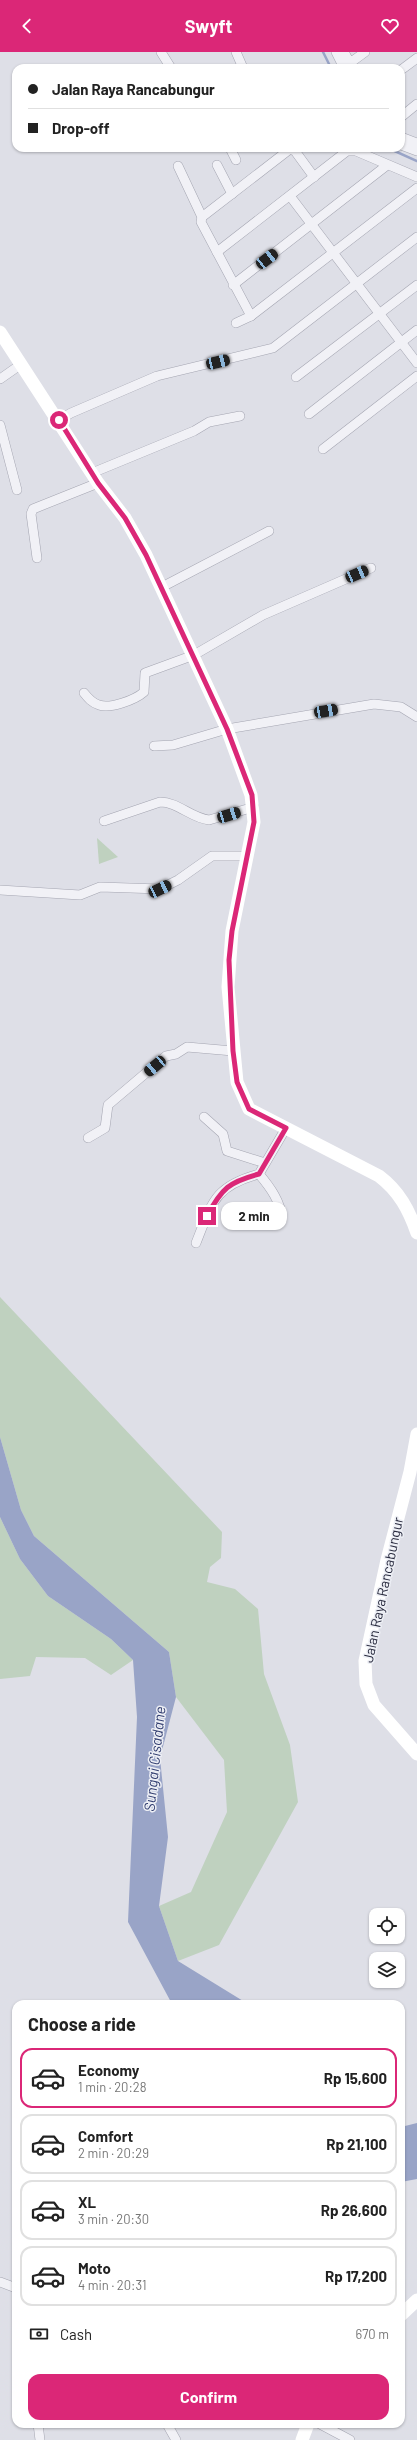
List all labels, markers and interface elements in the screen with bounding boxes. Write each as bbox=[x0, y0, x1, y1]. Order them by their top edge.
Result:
icon: back bbox=[16, 15, 38, 37]
text: Swyft bbox=[185, 15, 232, 37]
icon: heart bbox=[379, 15, 401, 37]
text: Jalan Raya Rancabungur bbox=[52, 80, 215, 98]
text: Drop-off bbox=[52, 119, 110, 137]
car bbox=[254, 247, 280, 271]
car bbox=[205, 353, 231, 371]
route start bbox=[50, 411, 68, 429]
car bbox=[344, 564, 370, 584]
car bbox=[313, 703, 339, 719]
car bbox=[216, 806, 242, 824]
car bbox=[147, 878, 173, 900]
car bbox=[142, 1054, 168, 1078]
callout: 2 min bbox=[221, 1202, 287, 1230]
route end bbox=[198, 1207, 216, 1225]
text: 2 min bbox=[238, 1208, 270, 1224]
street label: Jalan Raya Rancabungur bbox=[359, 1516, 406, 1664]
water label: Sungai Cisadane bbox=[140, 1705, 168, 1812]
map controls bbox=[369, 1908, 405, 1988]
button: locate bbox=[369, 1908, 405, 1944]
button: layers bbox=[369, 1952, 405, 1988]
text: Choose a ride bbox=[28, 2013, 136, 2035]
icon: car bbox=[30, 2060, 66, 2096]
text: Economy bbox=[78, 2061, 139, 2079]
text: Rp 15,600 bbox=[324, 2069, 387, 2087]
text: 1 min · 20:28 bbox=[78, 2079, 147, 2095]
icon: car bbox=[30, 2126, 66, 2162]
text: Comfort bbox=[78, 2127, 133, 2145]
text: Rp 21,100 bbox=[326, 2135, 387, 2153]
text: 2 min · 20:29 bbox=[78, 2145, 149, 2161]
icon: car bbox=[30, 2192, 66, 2228]
text: XL bbox=[78, 2193, 96, 2211]
text: Rp 26,600 bbox=[321, 2201, 387, 2219]
text: 3 min · 20:30 bbox=[78, 2211, 149, 2227]
icon: car bbox=[30, 2258, 66, 2294]
text: Moto bbox=[78, 2259, 111, 2277]
text: Rp 17,200 bbox=[325, 2267, 387, 2285]
text: 4 min · 20:31 bbox=[78, 2277, 147, 2293]
icon: cash bbox=[28, 2323, 50, 2345]
text: Cash bbox=[60, 2325, 92, 2343]
text: 670 m bbox=[355, 2326, 389, 2342]
button: Confirm bbox=[28, 2374, 389, 2420]

